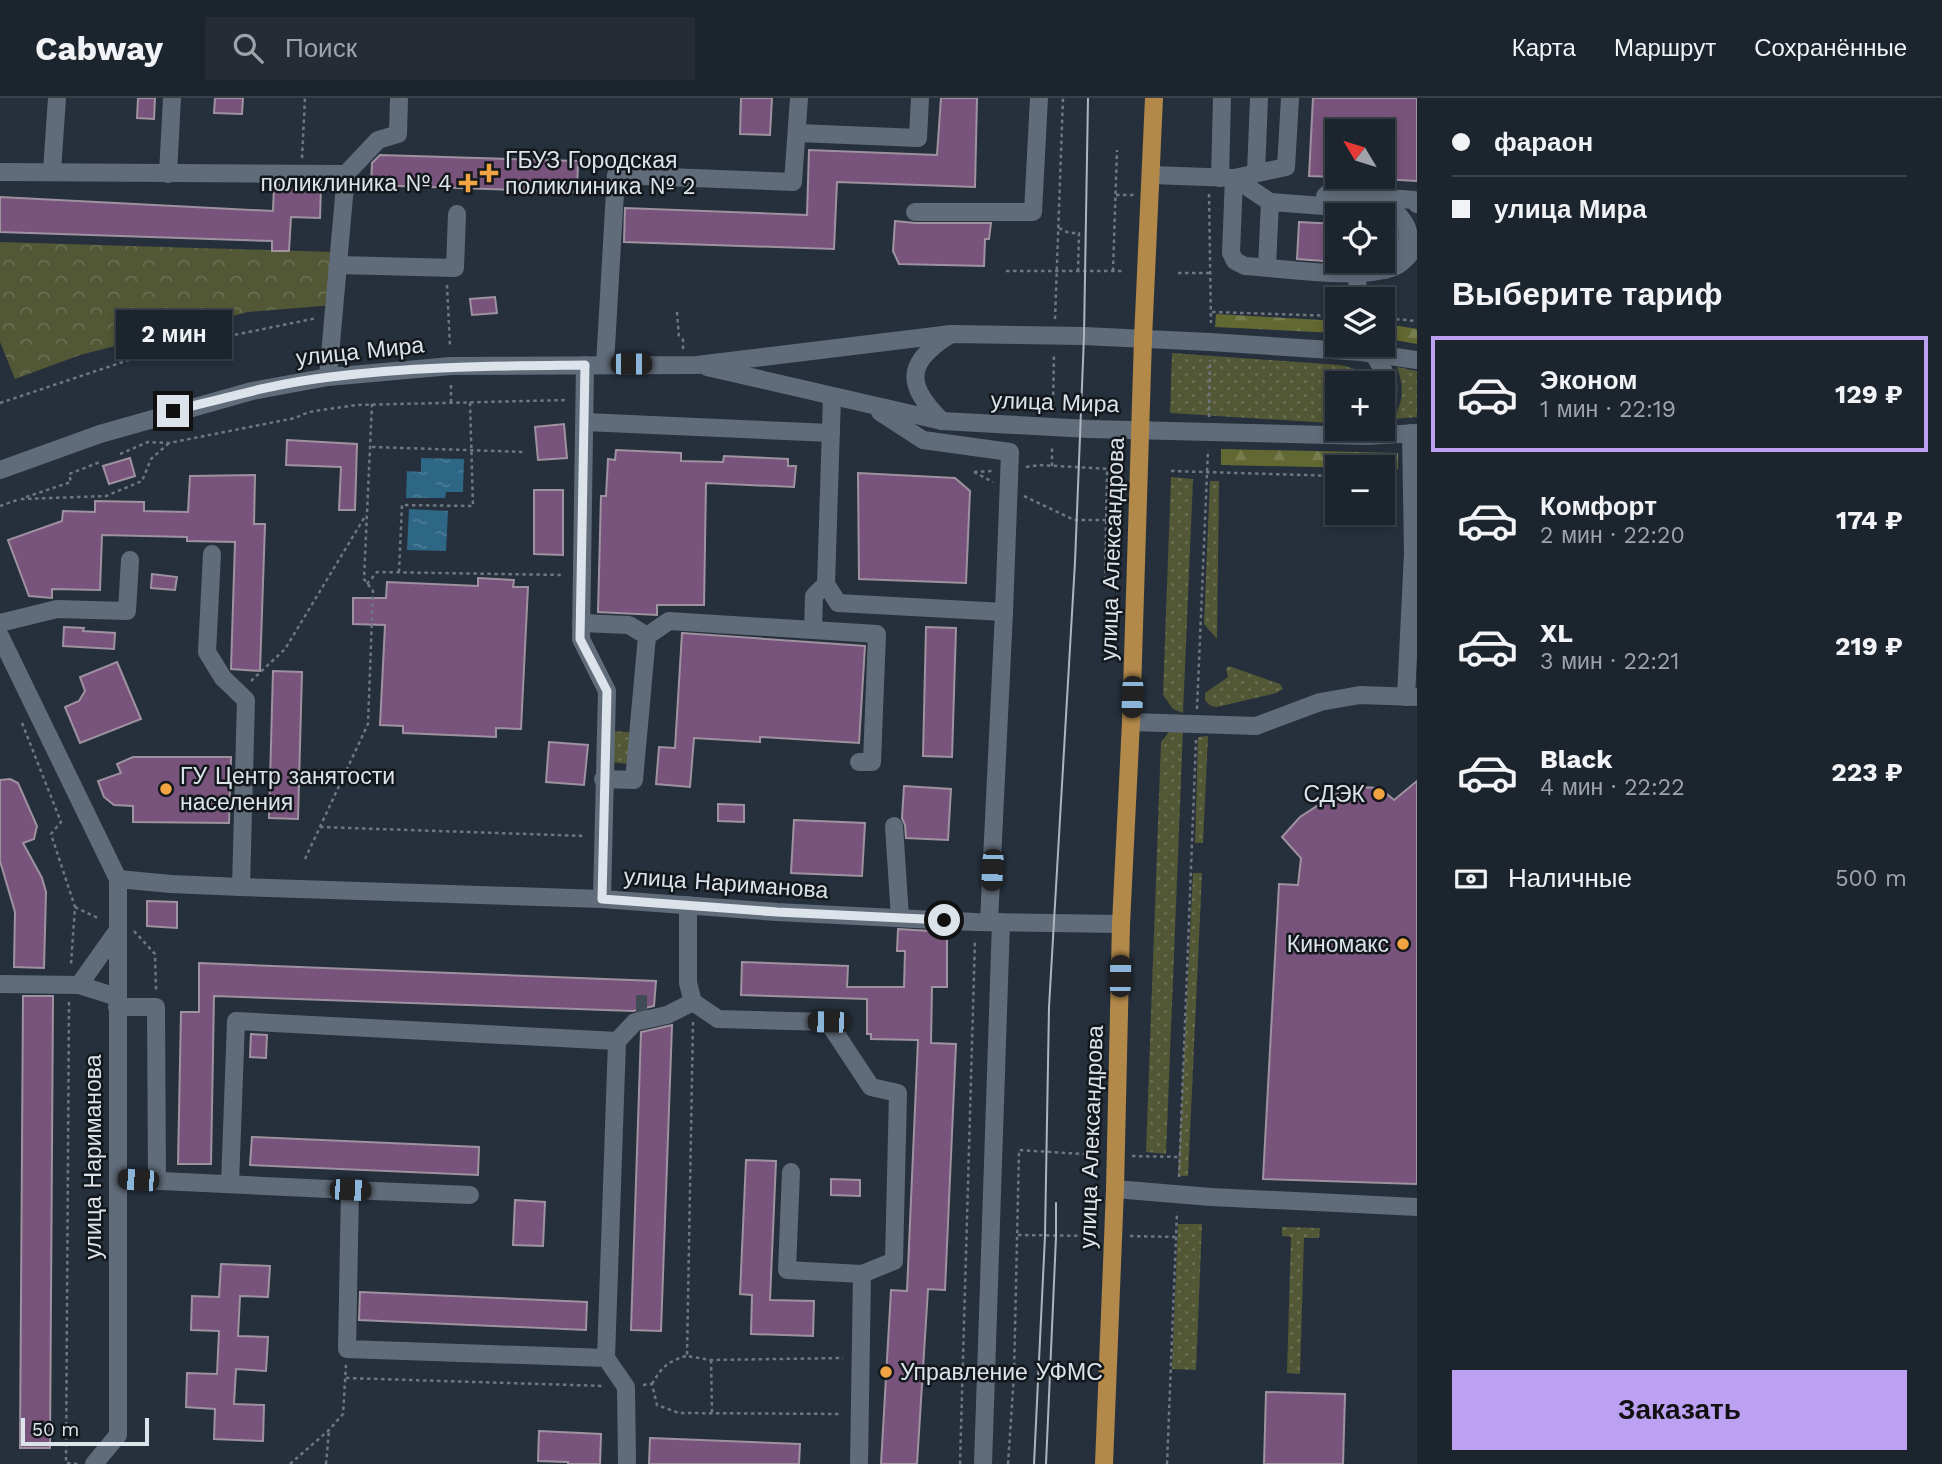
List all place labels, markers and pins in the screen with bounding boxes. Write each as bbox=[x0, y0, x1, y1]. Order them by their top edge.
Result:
place label: ГБУЗ Городская поликлиника № 2 bbox=[505, 147, 696, 200]
marker: ГБУЗ Городская поликлиника № 2 bbox=[479, 163, 499, 183]
place label: поликлиника № 4 bbox=[261, 170, 452, 197]
marker: поликлиника № 4 bbox=[458, 173, 478, 193]
place label: ГУ Центр занятости населения bbox=[180, 763, 395, 816]
marker: ГУ Центр занятости населения bbox=[158, 781, 174, 797]
place label: СДЭК bbox=[1303, 781, 1366, 808]
marker: СДЭК bbox=[1371, 786, 1387, 802]
place label: Киномакс bbox=[1287, 931, 1389, 958]
marker: Киномакс bbox=[1395, 936, 1411, 952]
place label: Управление УФМС bbox=[900, 1359, 1103, 1386]
marker: Управление УФМС bbox=[878, 1364, 894, 1380]

